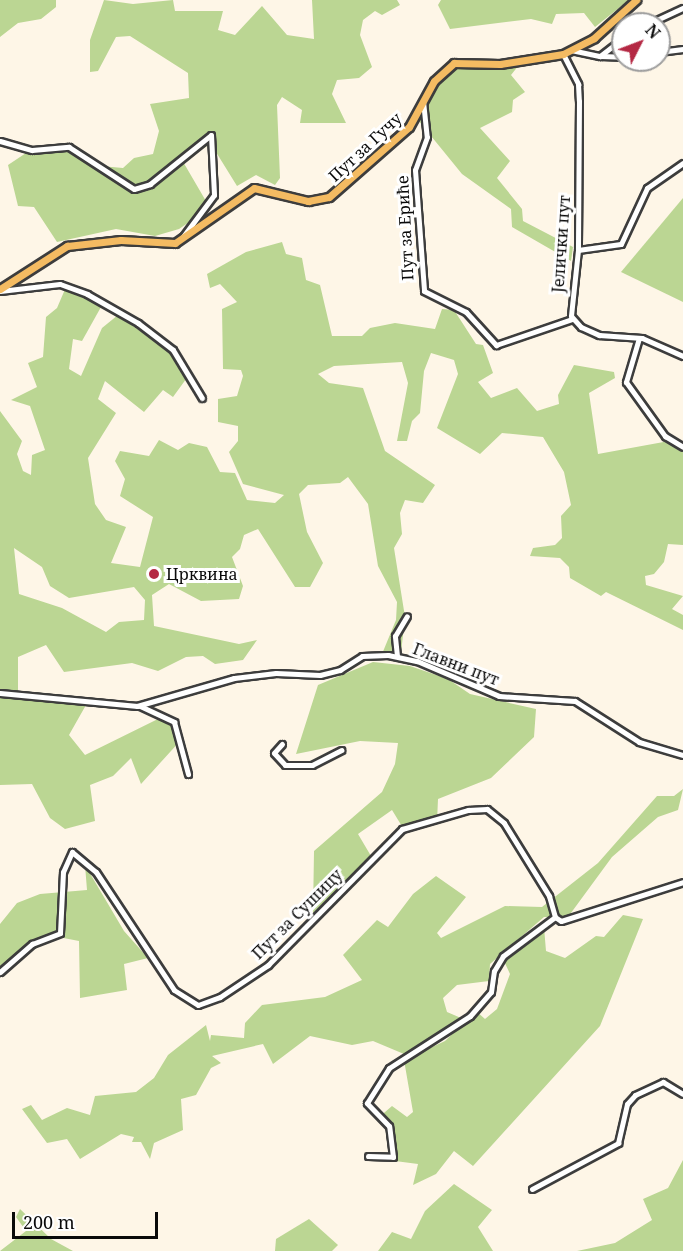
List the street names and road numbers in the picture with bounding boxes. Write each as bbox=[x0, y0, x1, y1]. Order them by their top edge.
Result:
street label: Пут за Гучу bbox=[325, 108, 405, 186]
street label: Пут за Ериће bbox=[393, 175, 417, 281]
street label: Јелички пут bbox=[548, 195, 574, 293]
street label: Главни пут bbox=[410, 639, 502, 689]
street label: Пут за Сушицу bbox=[248, 865, 346, 963]

